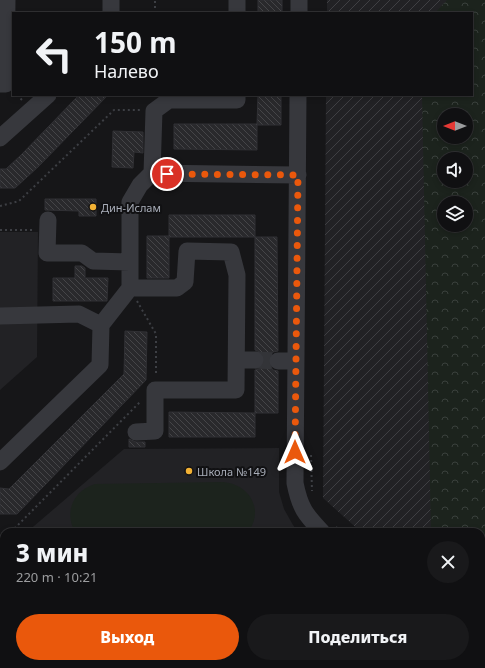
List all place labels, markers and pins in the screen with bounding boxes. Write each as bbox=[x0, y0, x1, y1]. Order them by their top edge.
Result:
pin bbox=[150, 157, 184, 191]
place label: Дин-Ислам bbox=[101, 200, 161, 215]
marker: Дин-Ислам bbox=[88, 202, 98, 212]
place label: Школа №149 bbox=[197, 464, 266, 479]
marker: Школа №149 bbox=[184, 466, 194, 476]

